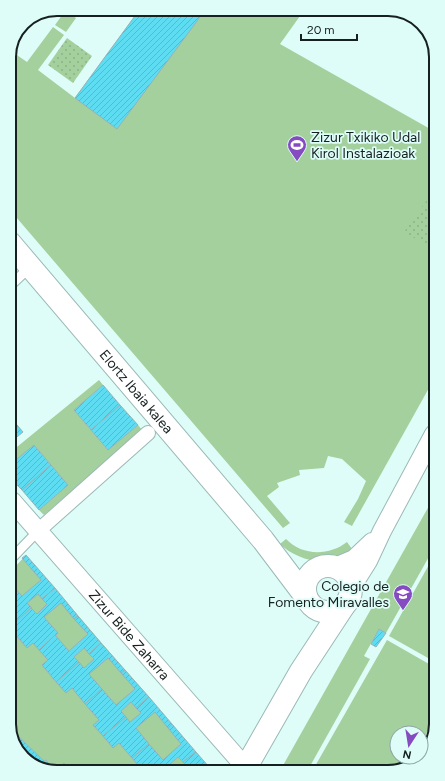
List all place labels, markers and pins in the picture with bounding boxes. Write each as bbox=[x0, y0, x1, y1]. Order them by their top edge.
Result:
place label: Zizur Txikiko Udal Kirol Instalazioak bbox=[311, 129, 420, 162]
sports icon: Zizur Txikiko Udal Kirol Instalazioak bbox=[286, 134, 308, 162]
place label: Colegio de Fomento Miravalles bbox=[268, 578, 389, 611]
school or university icon: Colegio de Fomento Miravalles bbox=[392, 583, 414, 611]

